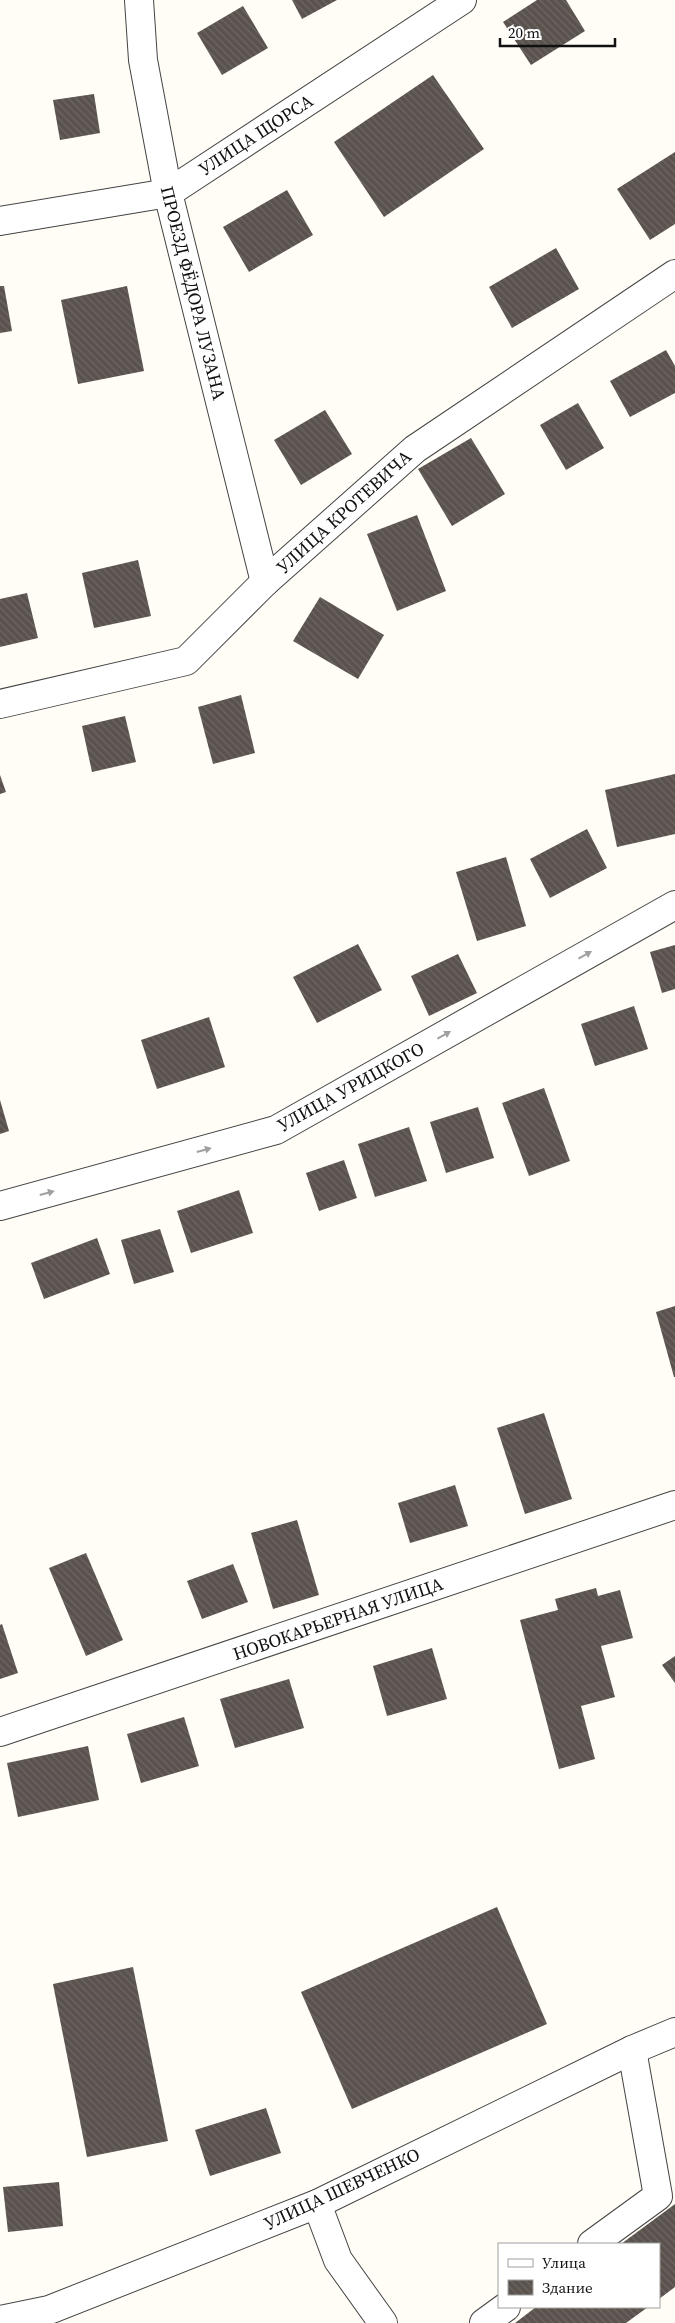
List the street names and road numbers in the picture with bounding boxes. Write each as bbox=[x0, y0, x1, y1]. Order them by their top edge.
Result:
street label: УЛИЦА ЩОРСА bbox=[194, 88, 318, 181]
street label: ПРОЕЗД ФЁДОРА ЛУЗАНА bbox=[155, 183, 232, 402]
street label: УЛИЦА КРОТЕВИЧА bbox=[271, 444, 417, 579]
street label: УЛИЦА УРИЦКОГО bbox=[273, 1036, 429, 1137]
street label: НОВОКАРЬЕРНАЯ УЛИЦА bbox=[229, 1571, 446, 1666]
street label: УЛИЦА ШЕВЧЕНКО bbox=[260, 2141, 424, 2236]

